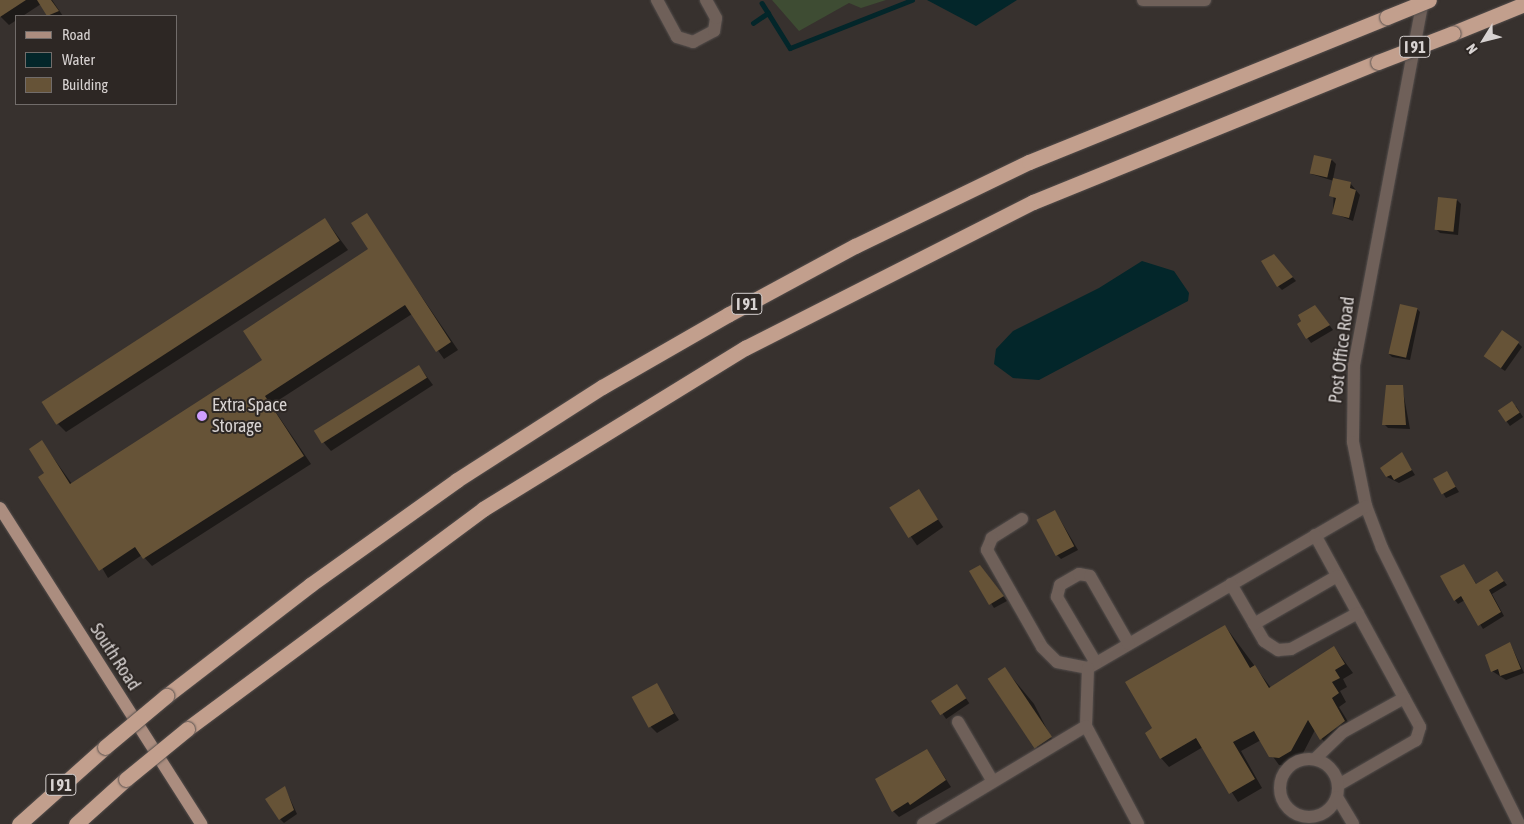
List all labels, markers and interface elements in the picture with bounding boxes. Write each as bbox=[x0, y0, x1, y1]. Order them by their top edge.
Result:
legend bbox=[15, 15, 178, 105]
north arrow bbox=[1459, 15, 1509, 65]
text: Road bbox=[62, 26, 91, 43]
road number: I 91 bbox=[1399, 34, 1431, 61]
text: N bbox=[1463, 41, 1481, 57]
text: Water bbox=[62, 51, 95, 68]
text: Building bbox=[62, 76, 108, 93]
road number: I 91 bbox=[731, 290, 763, 318]
street label: Post Office Road bbox=[1325, 295, 1359, 405]
place label: Extra Space Storage bbox=[212, 395, 287, 438]
marker: Extra Space Storage bbox=[196, 410, 208, 422]
street label: South Road bbox=[85, 619, 145, 695]
road number: I 91 bbox=[45, 772, 77, 798]

